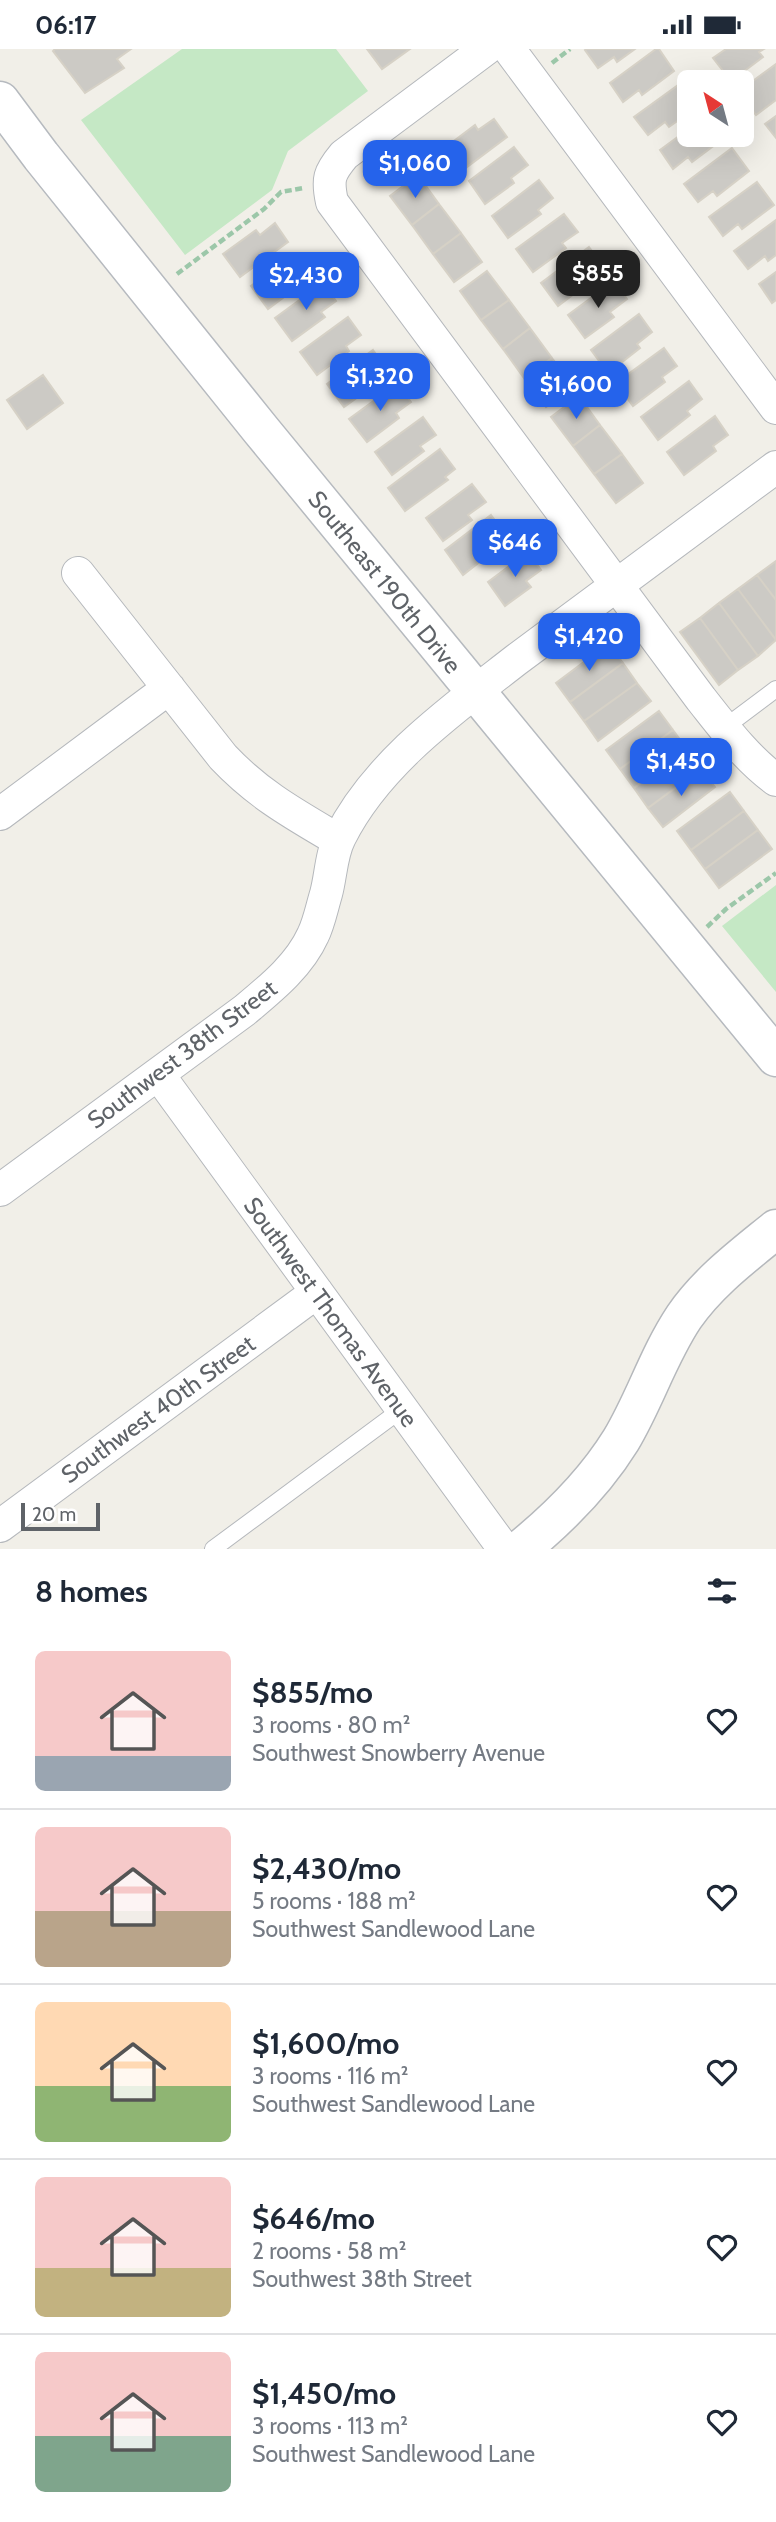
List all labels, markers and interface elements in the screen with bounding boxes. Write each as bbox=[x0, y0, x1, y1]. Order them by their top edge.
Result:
text: 06:17 bbox=[35, 9, 97, 41]
north arrow bbox=[677, 70, 754, 147]
map controls bbox=[677, 70, 754, 147]
pin: $1,060 bbox=[358, 141, 472, 200]
text: $1,060 bbox=[379, 149, 451, 177]
pin: $855 bbox=[557, 251, 639, 310]
pin: $2,430 bbox=[249, 253, 363, 312]
text: $855 bbox=[572, 259, 624, 287]
text: $2,430 bbox=[269, 261, 343, 289]
pin: $1,320 bbox=[323, 353, 437, 413]
pin: $1,600 bbox=[519, 361, 633, 421]
text: $1,320 bbox=[346, 362, 414, 390]
text: $1,600 bbox=[540, 370, 612, 398]
street label: Southeast 190th Drive bbox=[302, 485, 468, 679]
pin: $646 bbox=[474, 519, 556, 579]
text: $646 bbox=[488, 528, 542, 556]
pin: $1,420 bbox=[532, 613, 646, 673]
text: $1,420 bbox=[554, 622, 624, 650]
pin: $1,450 bbox=[624, 739, 738, 798]
text: $1,450 bbox=[646, 747, 716, 775]
street label: Southwest 38th Street bbox=[82, 973, 282, 1135]
street label: Southwest Thomas Avenue bbox=[238, 1192, 424, 1432]
street label: Southwest 40th Street bbox=[55, 1329, 261, 1489]
scale bar bbox=[21, 1500, 100, 1532]
text: 20 m bbox=[32, 1503, 76, 1526]
icon: filters bbox=[703, 1572, 741, 1610]
text: 8 homes bbox=[35, 1573, 148, 1610]
text: $855/mo bbox=[252, 1674, 373, 1711]
icon: home bbox=[91, 1679, 175, 1763]
icon: heart bbox=[703, 1702, 741, 1740]
text: 3 rooms · 80 m² bbox=[252, 1711, 410, 1739]
text: Southwest Snowberry Avenue bbox=[252, 1739, 545, 1767]
text: $2,430/mo bbox=[252, 1850, 401, 1887]
icon: home bbox=[91, 1855, 175, 1939]
icon: heart bbox=[703, 1878, 741, 1916]
text: 5 rooms · 188 m² bbox=[252, 1887, 416, 1915]
text: Southwest Sandlewood Lane bbox=[252, 1915, 535, 1943]
text: $1,600/mo bbox=[252, 2025, 399, 2062]
icon: home bbox=[91, 2030, 175, 2114]
icon: heart bbox=[703, 2053, 741, 2091]
text: 3 rooms · 116 m² bbox=[252, 2062, 408, 2090]
text: Southwest Sandlewood Lane bbox=[252, 2090, 535, 2118]
text: $646/mo bbox=[252, 2200, 375, 2237]
icon: home bbox=[91, 2205, 175, 2289]
icon: heart bbox=[703, 2228, 741, 2266]
text: 2 rooms · 58 m² bbox=[252, 2237, 406, 2265]
text: Southwest 38th Street bbox=[252, 2265, 472, 2293]
text: $1,450/mo bbox=[252, 2375, 396, 2412]
icon: home bbox=[91, 2380, 175, 2464]
icon: heart bbox=[703, 2403, 741, 2441]
text: 3 rooms · 113 m² bbox=[252, 2412, 408, 2440]
text: Southwest Sandlewood Lane bbox=[252, 2440, 535, 2468]

